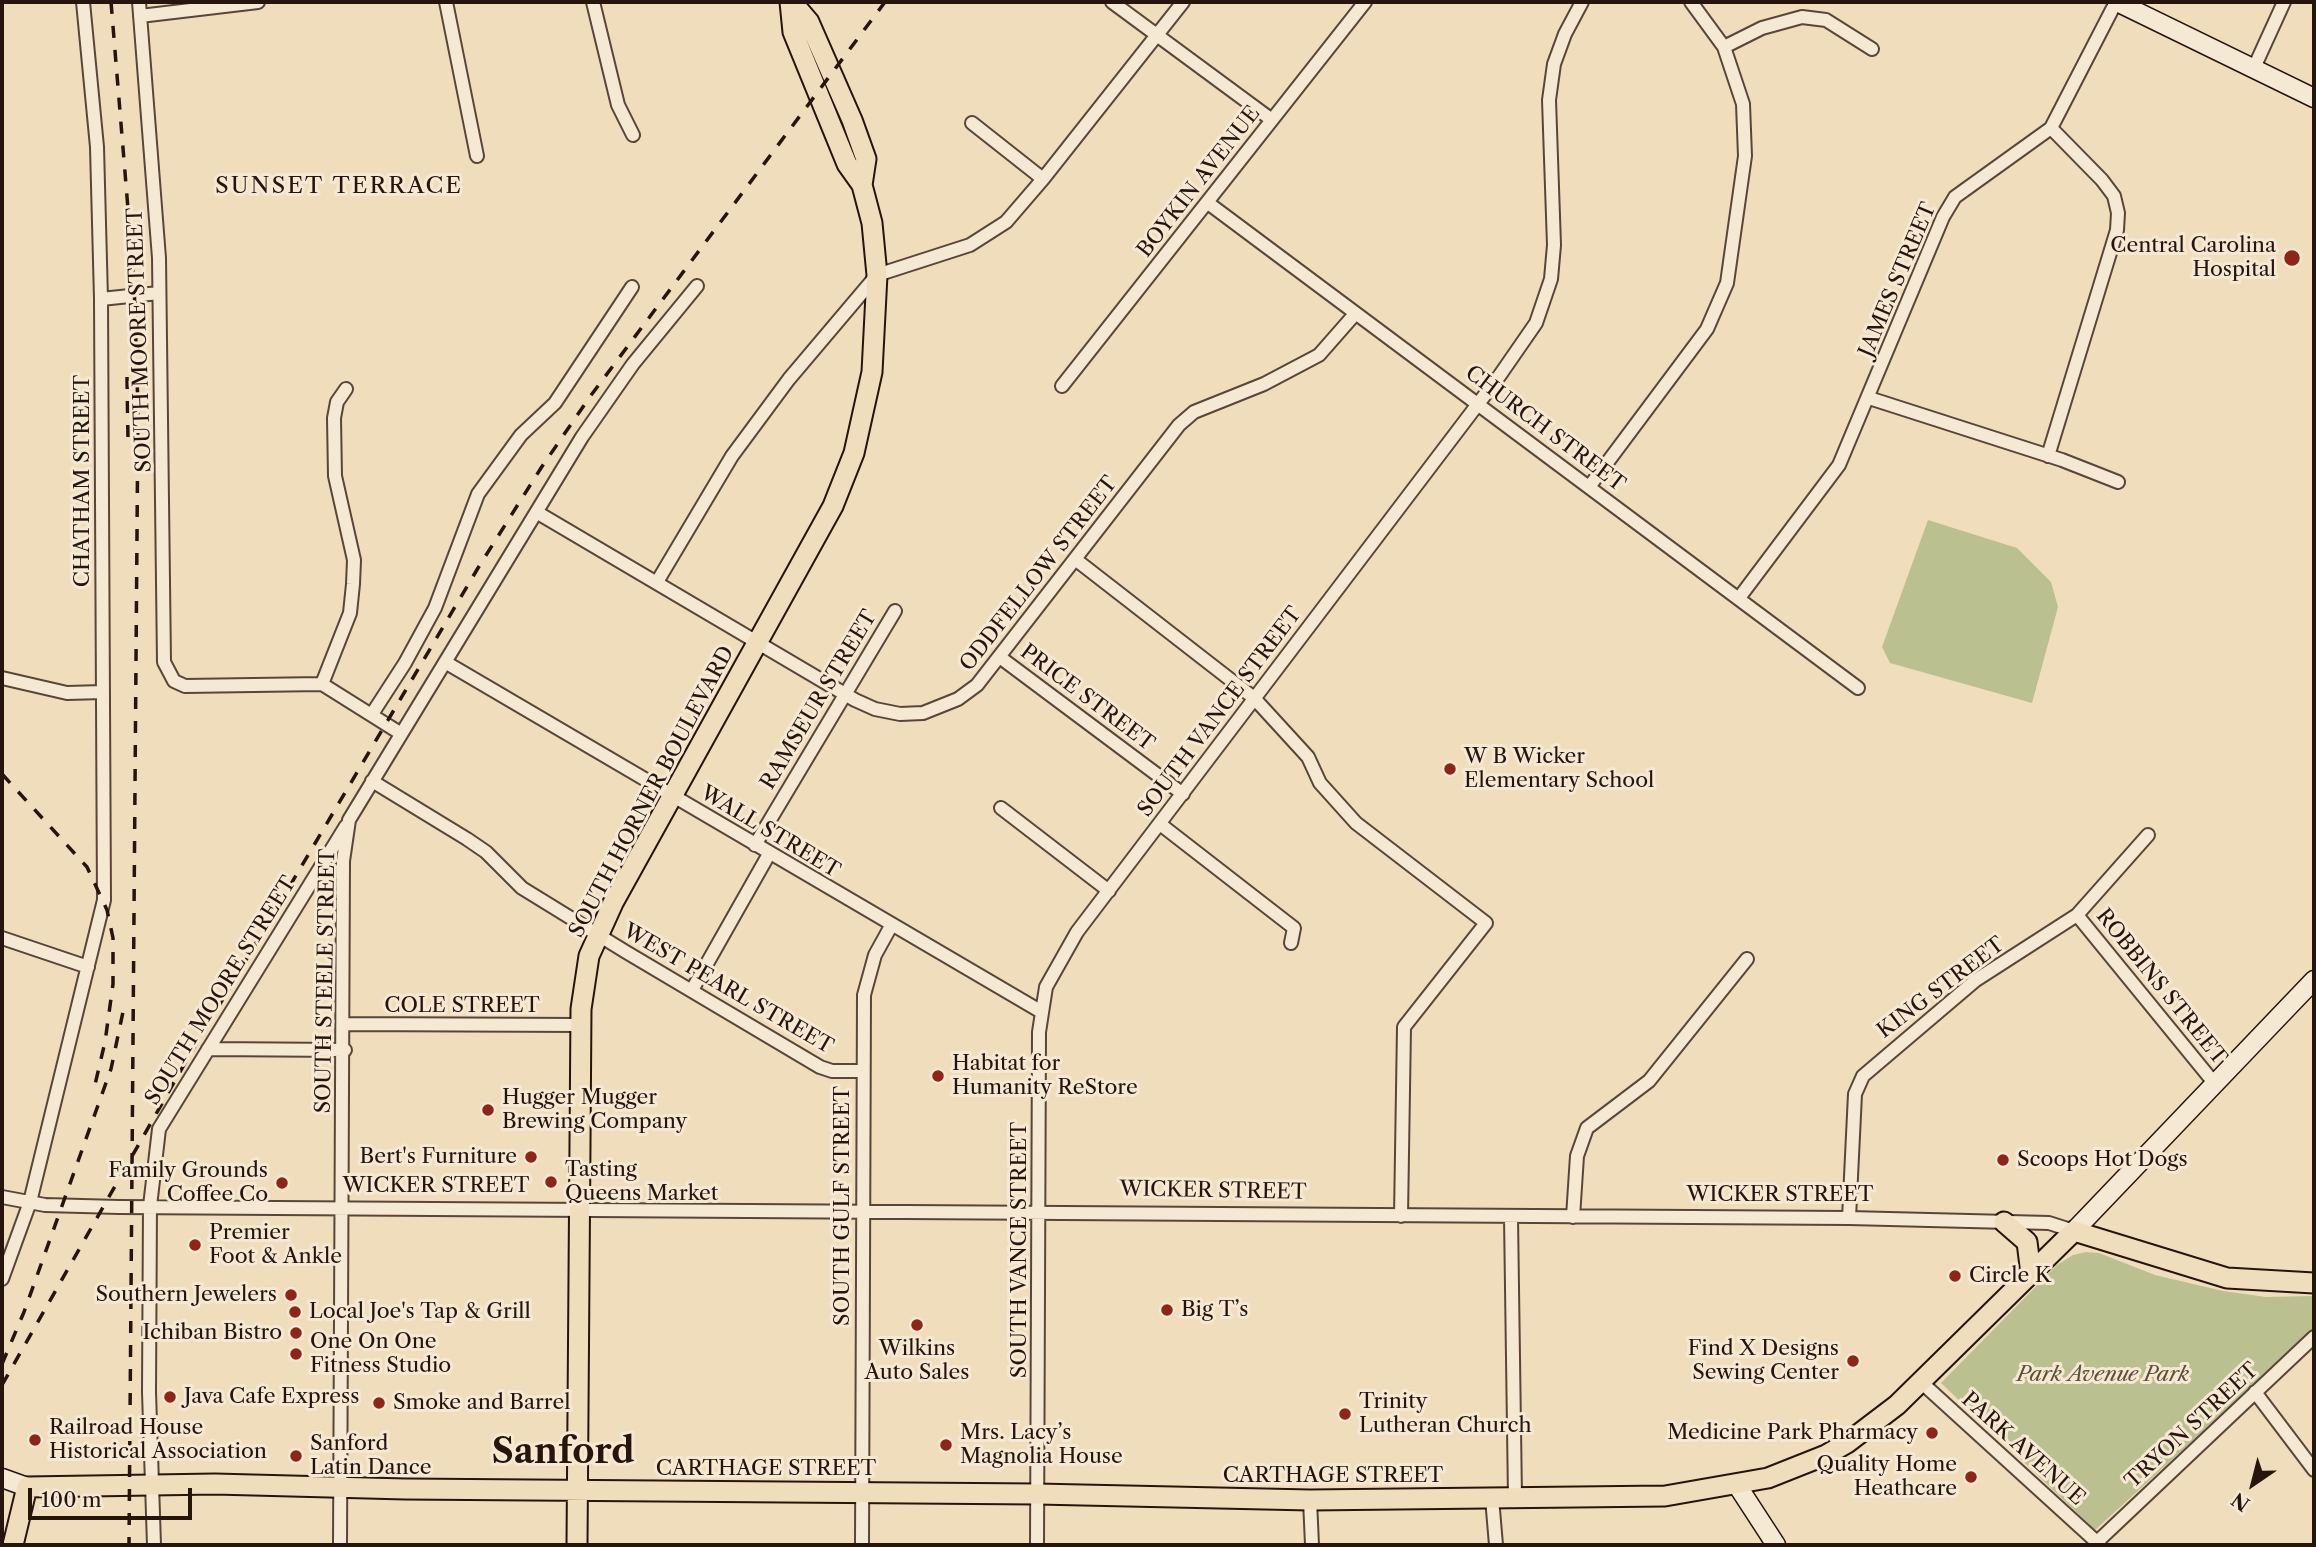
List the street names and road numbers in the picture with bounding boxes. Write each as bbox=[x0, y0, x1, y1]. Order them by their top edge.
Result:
street label: BOYKIN AVENUE bbox=[1132, 101, 1266, 263]
street label: JAMES STREET bbox=[1854, 199, 1942, 361]
street label: SOUTH MOORE STREET bbox=[123, 207, 157, 473]
street label: CHURCH STREET bbox=[1460, 361, 1630, 497]
street label: CHATHAM STREET bbox=[70, 375, 96, 587]
street label: ODDFELLOW STREET bbox=[955, 472, 1123, 676]
street label: SOUTH VANCE STREET bbox=[1133, 602, 1307, 822]
street label: RAMSEUR STREET bbox=[755, 606, 883, 794]
street label: PRICE STREET bbox=[1015, 639, 1159, 757]
street label: SOUTH HORNER BOULEVARD bbox=[564, 642, 740, 942]
street label: WALL STREET bbox=[696, 780, 844, 884]
street label: SOUTH STEELE STREET bbox=[311, 848, 341, 1114]
street label: SOUTH MOORE STREET bbox=[140, 872, 302, 1110]
street label: ROBBINS STREET bbox=[2090, 904, 2232, 1070]
street label: WEST PEARL STREET bbox=[619, 919, 837, 1059]
street label: KING STREET bbox=[1873, 932, 2009, 1044]
street label: COLE STREET bbox=[384, 993, 540, 1019]
street label: SOUTH GULF STREET bbox=[830, 1086, 856, 1326]
street label: SOUTH VANCE STREET bbox=[1007, 1122, 1033, 1378]
street label: WICKER STREET bbox=[343, 1173, 529, 1199]
street label: WICKER STREET bbox=[1119, 1177, 1307, 1205]
street label: WICKER STREET bbox=[1687, 1182, 1873, 1208]
street label: TRYON STREET bbox=[2120, 1358, 2264, 1494]
street label: PARK AVENUE bbox=[1956, 1387, 2090, 1511]
street label: CARTHAGE STREET bbox=[656, 1456, 876, 1482]
street label: CARTHAGE STREET bbox=[1223, 1463, 1443, 1489]

